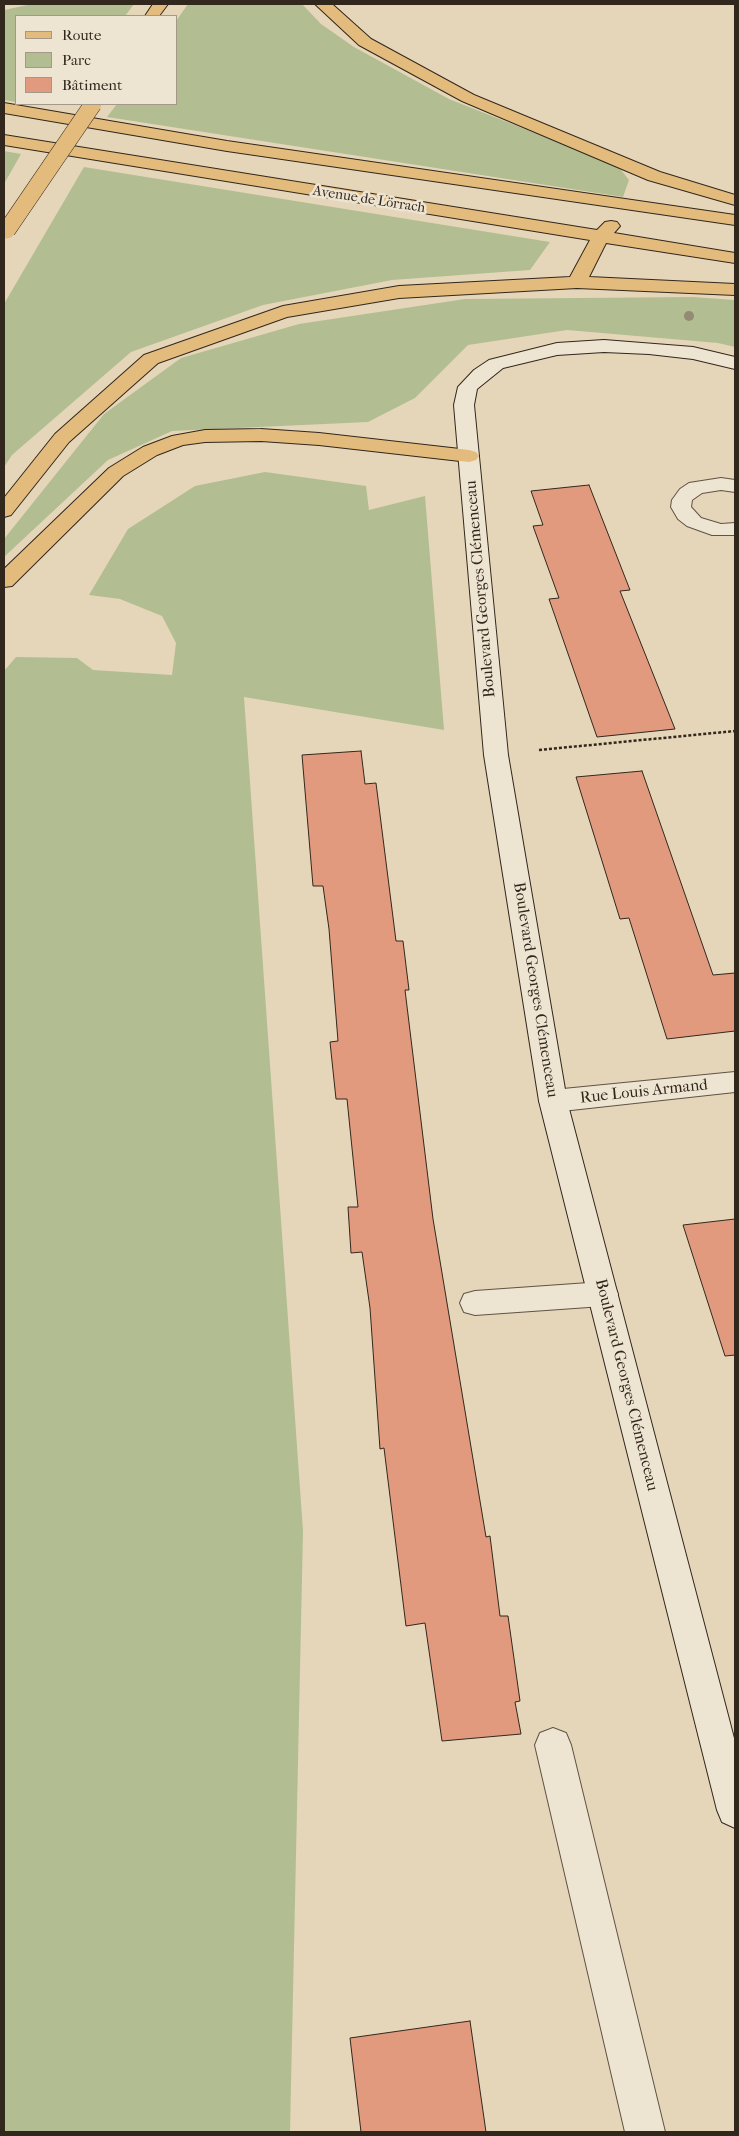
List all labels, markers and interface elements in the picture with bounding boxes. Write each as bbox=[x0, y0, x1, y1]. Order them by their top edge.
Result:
legend bbox=[15, 15, 178, 105]
text: Route bbox=[62, 26, 101, 44]
text: Parc bbox=[62, 51, 91, 69]
text: Bâtiment bbox=[62, 76, 122, 94]
street label: Avenue de Lörrach bbox=[312, 183, 426, 217]
street label: Boulevard Georges Clémenceau bbox=[462, 480, 500, 698]
street label: Boulevard Georges Clémenceau bbox=[508, 881, 562, 1099]
street label: Rue Louis Armand bbox=[579, 1076, 709, 1108]
street label: Boulevard Georges Clémenceau bbox=[590, 1277, 662, 1493]

